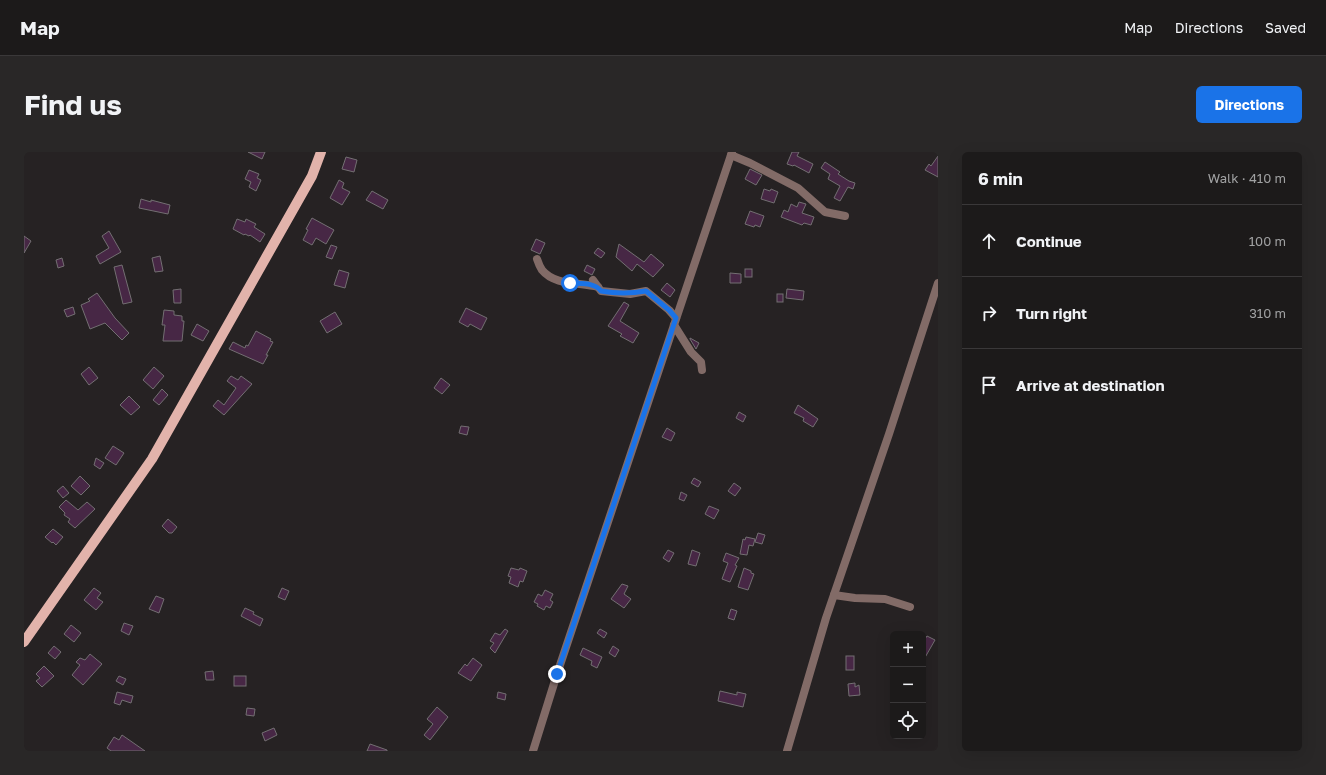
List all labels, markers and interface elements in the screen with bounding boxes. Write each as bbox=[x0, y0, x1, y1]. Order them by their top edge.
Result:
text: Map bbox=[20, 16, 60, 39]
text: Map bbox=[1124, 19, 1153, 36]
text: Directions bbox=[1175, 19, 1243, 36]
text: Saved bbox=[1265, 19, 1306, 36]
button: Directions bbox=[1196, 86, 1302, 123]
text: Find us bbox=[24, 88, 122, 121]
text: 6 min bbox=[978, 168, 1023, 189]
text: Walk · 410 m bbox=[1208, 170, 1286, 186]
icon: ahead bbox=[978, 230, 1000, 252]
text: Continue bbox=[1016, 232, 1082, 250]
text: 100 m bbox=[1249, 233, 1286, 249]
route start bbox=[561, 274, 579, 292]
icon: right bbox=[978, 302, 1000, 324]
text: Turn right bbox=[1016, 304, 1087, 322]
text: 310 m bbox=[1249, 305, 1286, 321]
icon: arrive bbox=[978, 374, 1000, 396]
text: Arrive at destination bbox=[1016, 376, 1165, 394]
map controls bbox=[890, 631, 926, 739]
button: + bbox=[890, 631, 926, 667]
route end bbox=[548, 665, 566, 683]
button: − bbox=[890, 667, 926, 703]
button: locate bbox=[890, 703, 926, 739]

